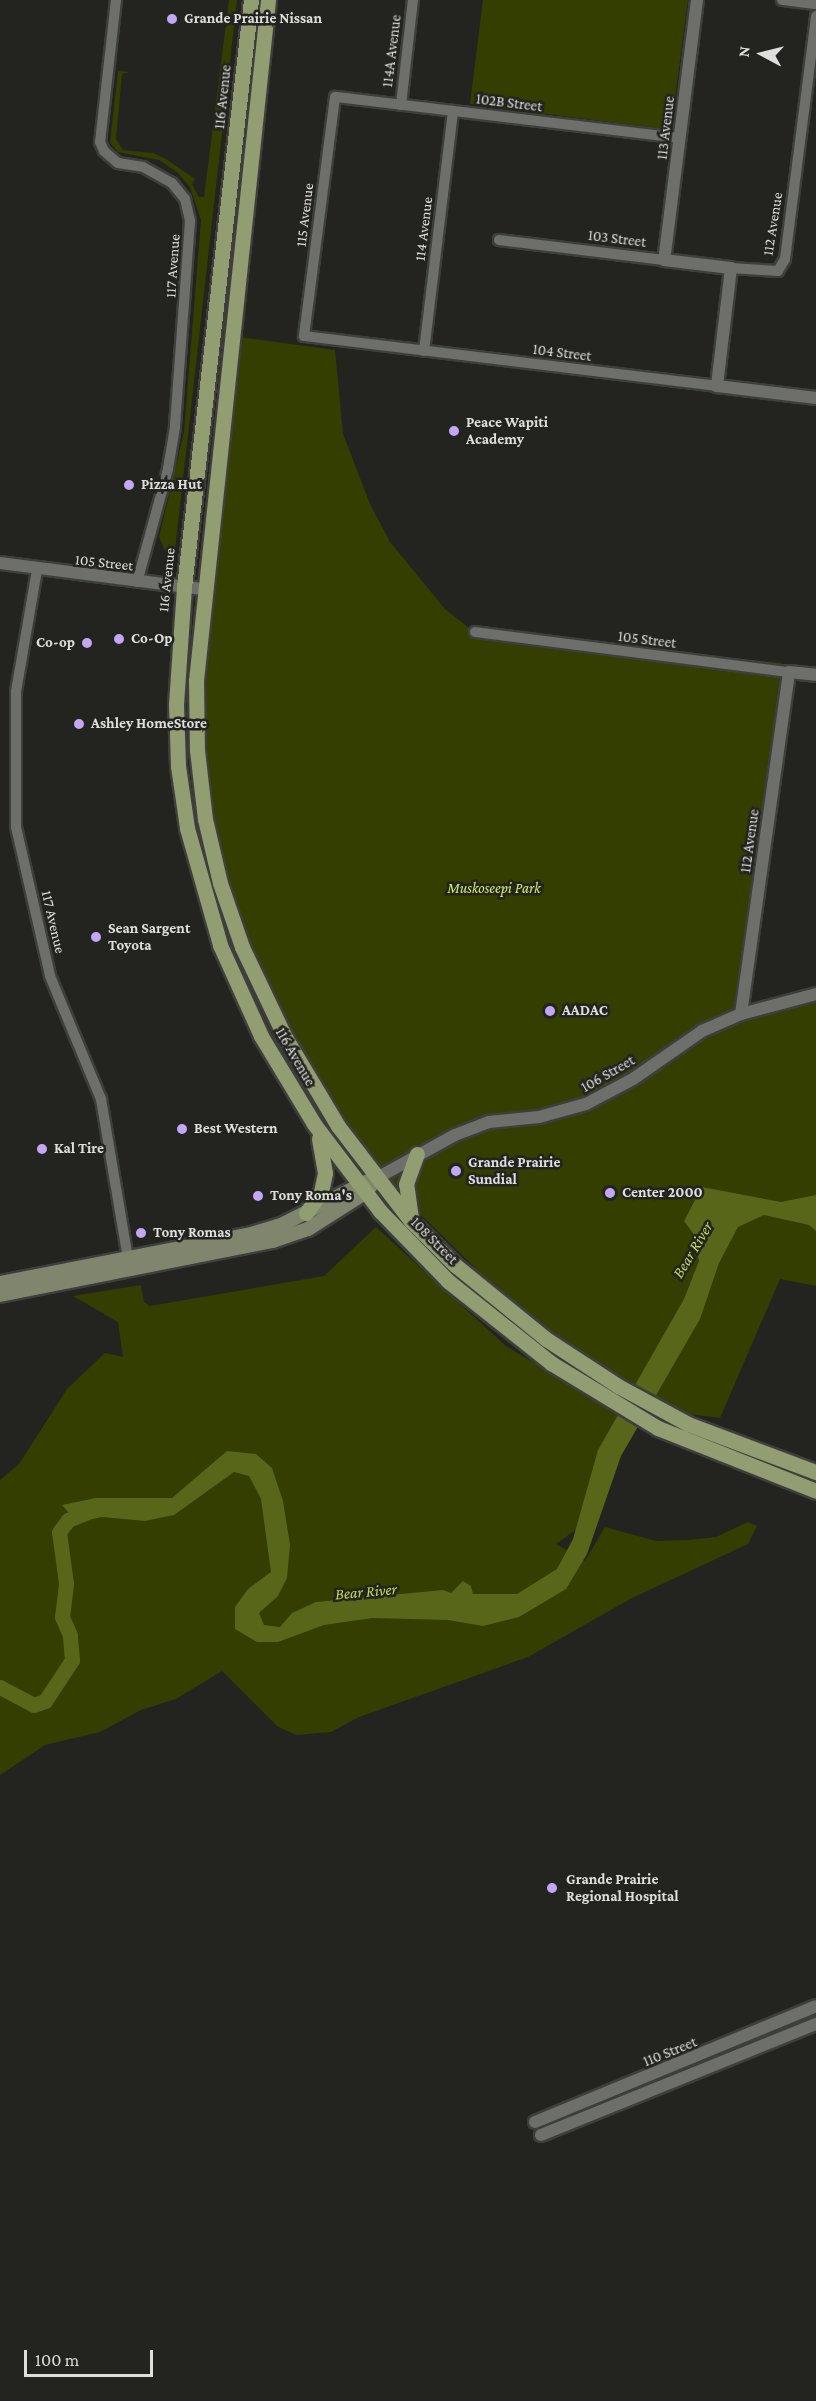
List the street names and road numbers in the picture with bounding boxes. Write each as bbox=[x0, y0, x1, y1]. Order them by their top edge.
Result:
street label: 114A Avenue bbox=[379, 14, 405, 88]
street label: 116 Avenue bbox=[211, 64, 235, 130]
street label: 102B Street bbox=[475, 90, 543, 116]
street label: 113 Avenue bbox=[653, 95, 679, 161]
street label: 115 Avenue bbox=[292, 182, 318, 248]
street label: 112 Avenue bbox=[759, 191, 787, 257]
street label: 114 Avenue bbox=[411, 196, 437, 262]
street label: 103 Street bbox=[587, 227, 647, 251]
street label: 117 Avenue bbox=[162, 234, 184, 298]
street label: 104 Street bbox=[532, 340, 592, 366]
street label: 116 Avenue bbox=[155, 547, 179, 613]
street label: 105 Street bbox=[74, 551, 134, 575]
street label: 105 Street bbox=[617, 628, 677, 652]
street label: 112 Avenue bbox=[737, 808, 763, 874]
street label: 117 Avenue bbox=[37, 889, 69, 955]
street label: 116 Avenue bbox=[271, 1025, 319, 1089]
street label: 106 Street bbox=[578, 1051, 638, 1097]
street label: 108 Street bbox=[407, 1214, 461, 1268]
street label: 110 Street bbox=[640, 2033, 700, 2071]

